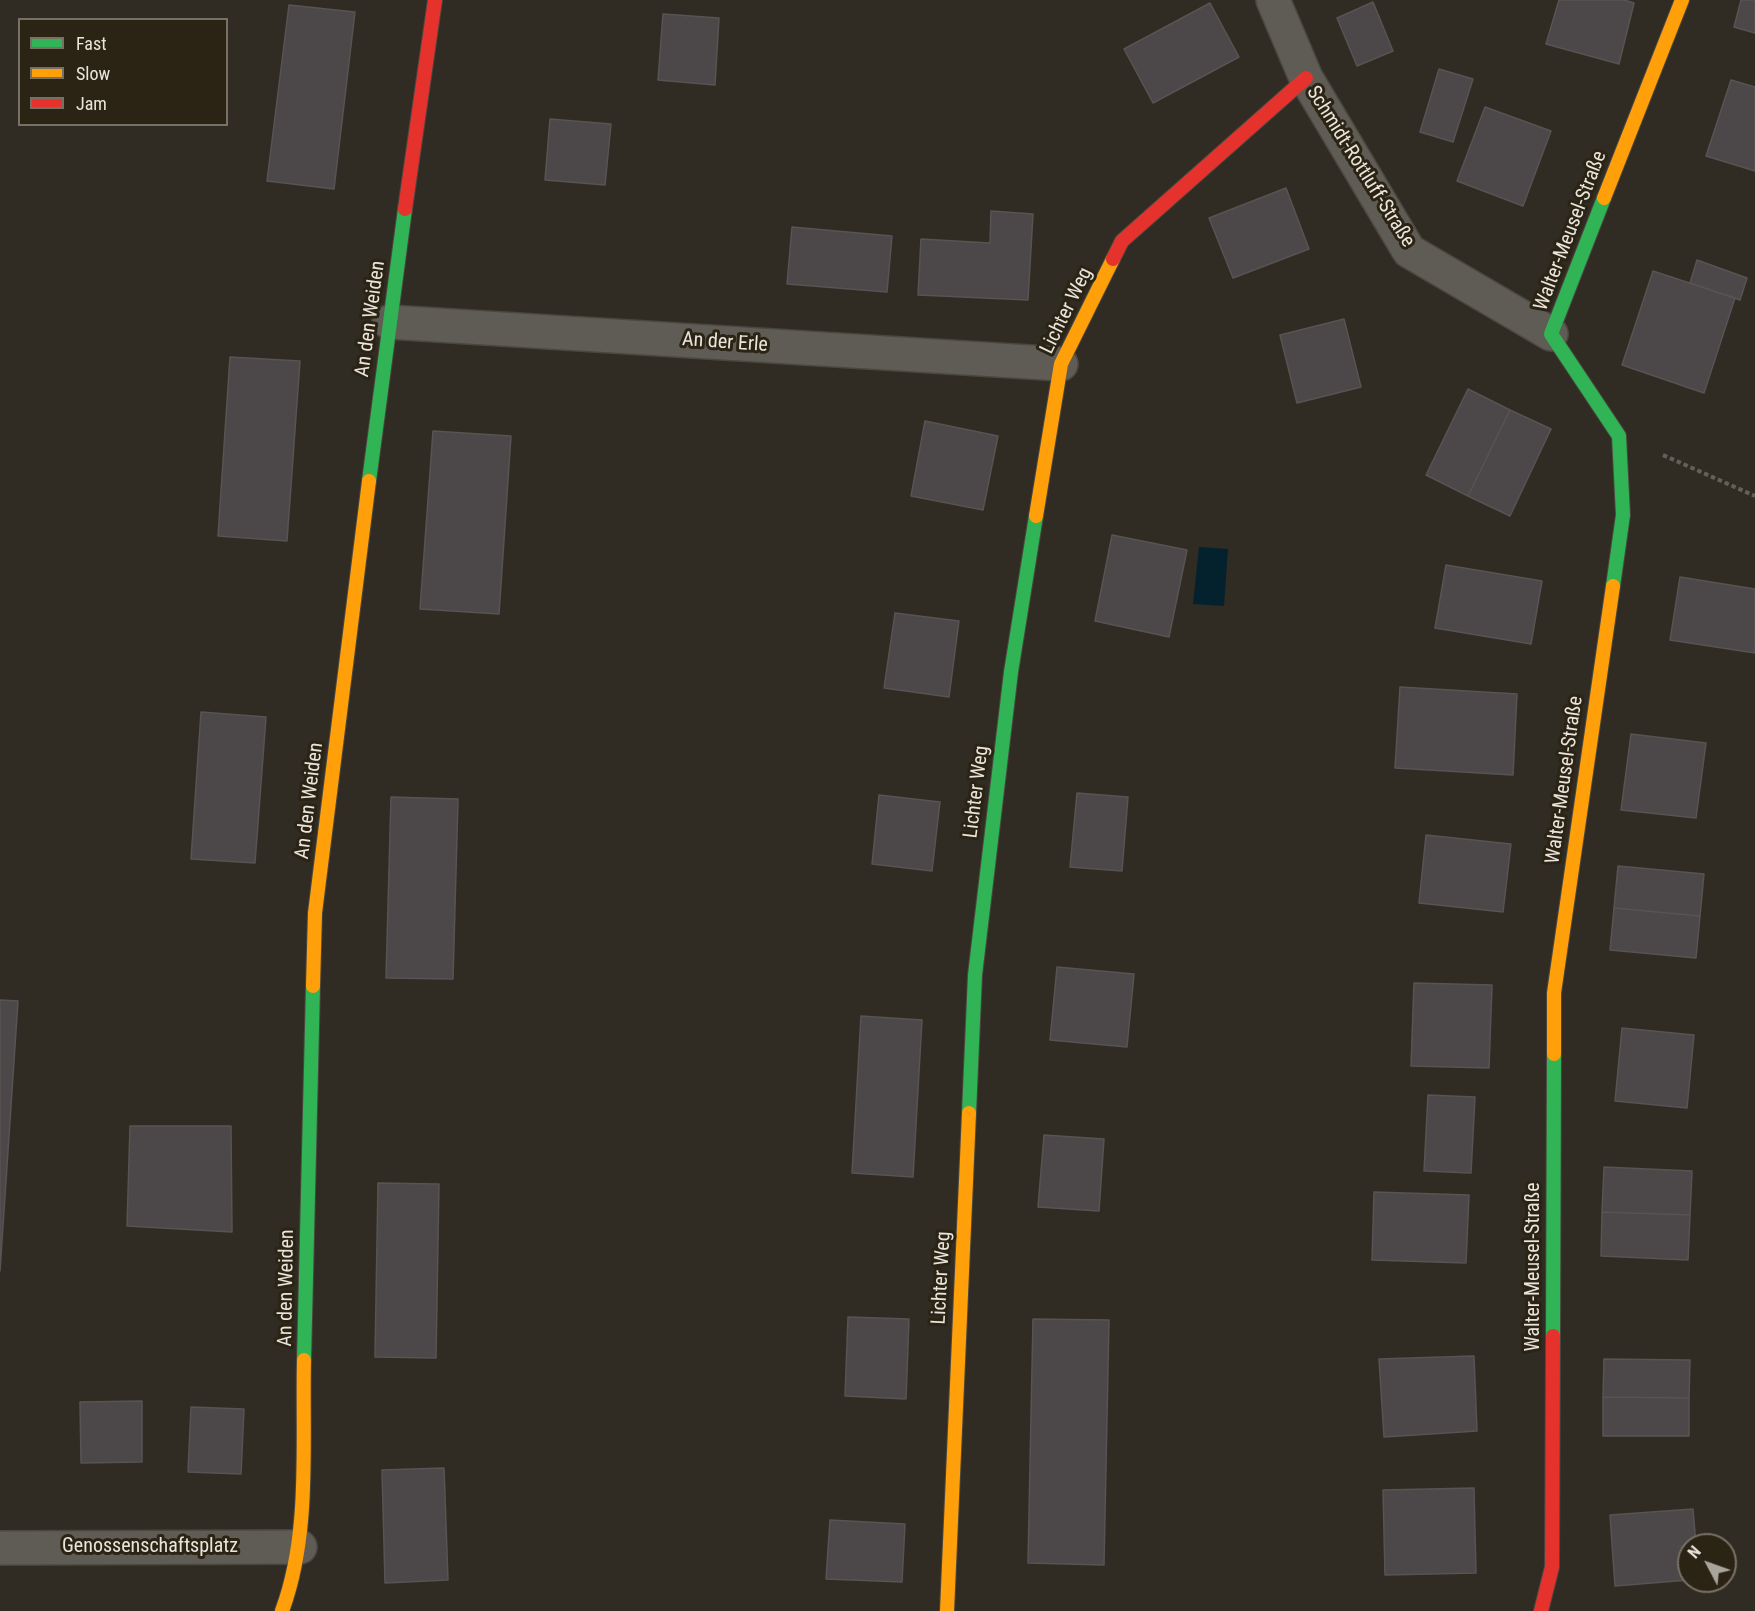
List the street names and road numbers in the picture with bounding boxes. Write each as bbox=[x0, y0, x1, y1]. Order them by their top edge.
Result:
street label: Schmidt-Rottluff-Straße bbox=[1301, 82, 1419, 252]
street label: Walter-Meusel-Straße bbox=[1530, 148, 1612, 314]
street label: An den Weiden bbox=[351, 259, 391, 379]
street label: Lichter Weg bbox=[1036, 264, 1098, 358]
street label: An der Erle bbox=[681, 328, 769, 358]
street label: Walter-Meusel-Straße bbox=[1541, 695, 1589, 865]
street label: An den Weiden bbox=[291, 741, 329, 861]
street label: Lichter Weg bbox=[959, 744, 995, 840]
street label: Walter-Meusel-Straße bbox=[1522, 1182, 1546, 1352]
street label: An den Weiden bbox=[274, 1229, 300, 1347]
street label: Lichter Weg bbox=[928, 1231, 956, 1325]
street label: Genossenschaftsplatz bbox=[62, 1535, 238, 1559]

